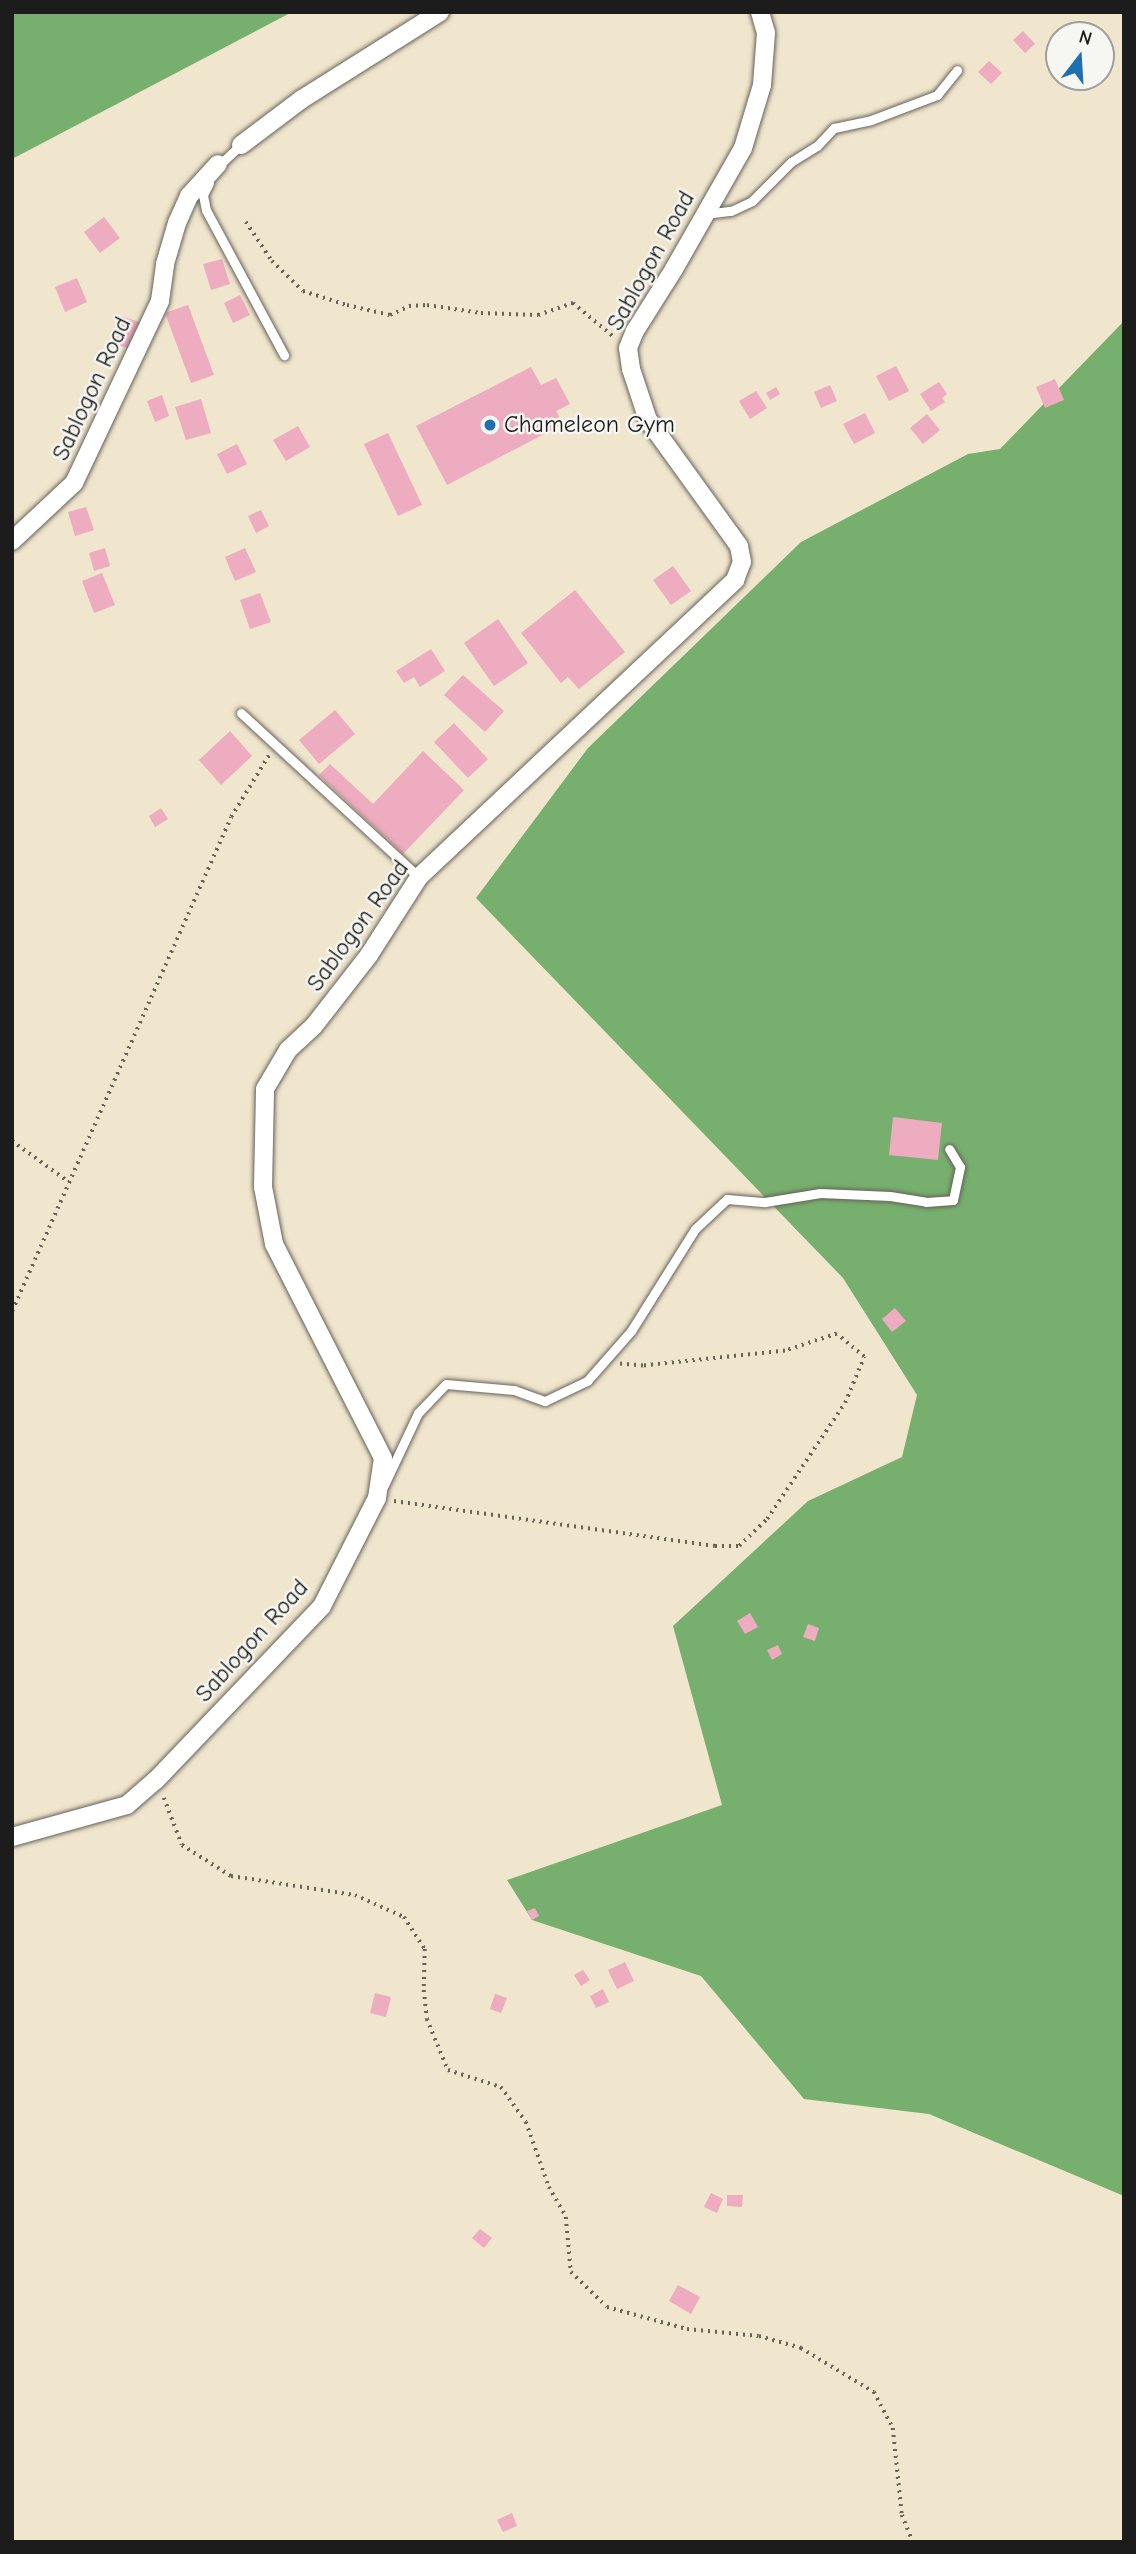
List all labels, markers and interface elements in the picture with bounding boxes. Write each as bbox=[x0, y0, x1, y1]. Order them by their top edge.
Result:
north arrow bbox=[1045, 21, 1115, 91]
text: N bbox=[1076, 25, 1095, 50]
street label: Sablogon Road bbox=[601, 186, 701, 336]
street label: Sablogon Road bbox=[46, 313, 138, 465]
place label: Chameleon Gym bbox=[504, 411, 675, 439]
marker: Chameleon Gym bbox=[482, 417, 498, 433]
street label: Sablogon Road bbox=[301, 855, 415, 997]
street label: Sablogon Road bbox=[189, 1574, 315, 1708]

